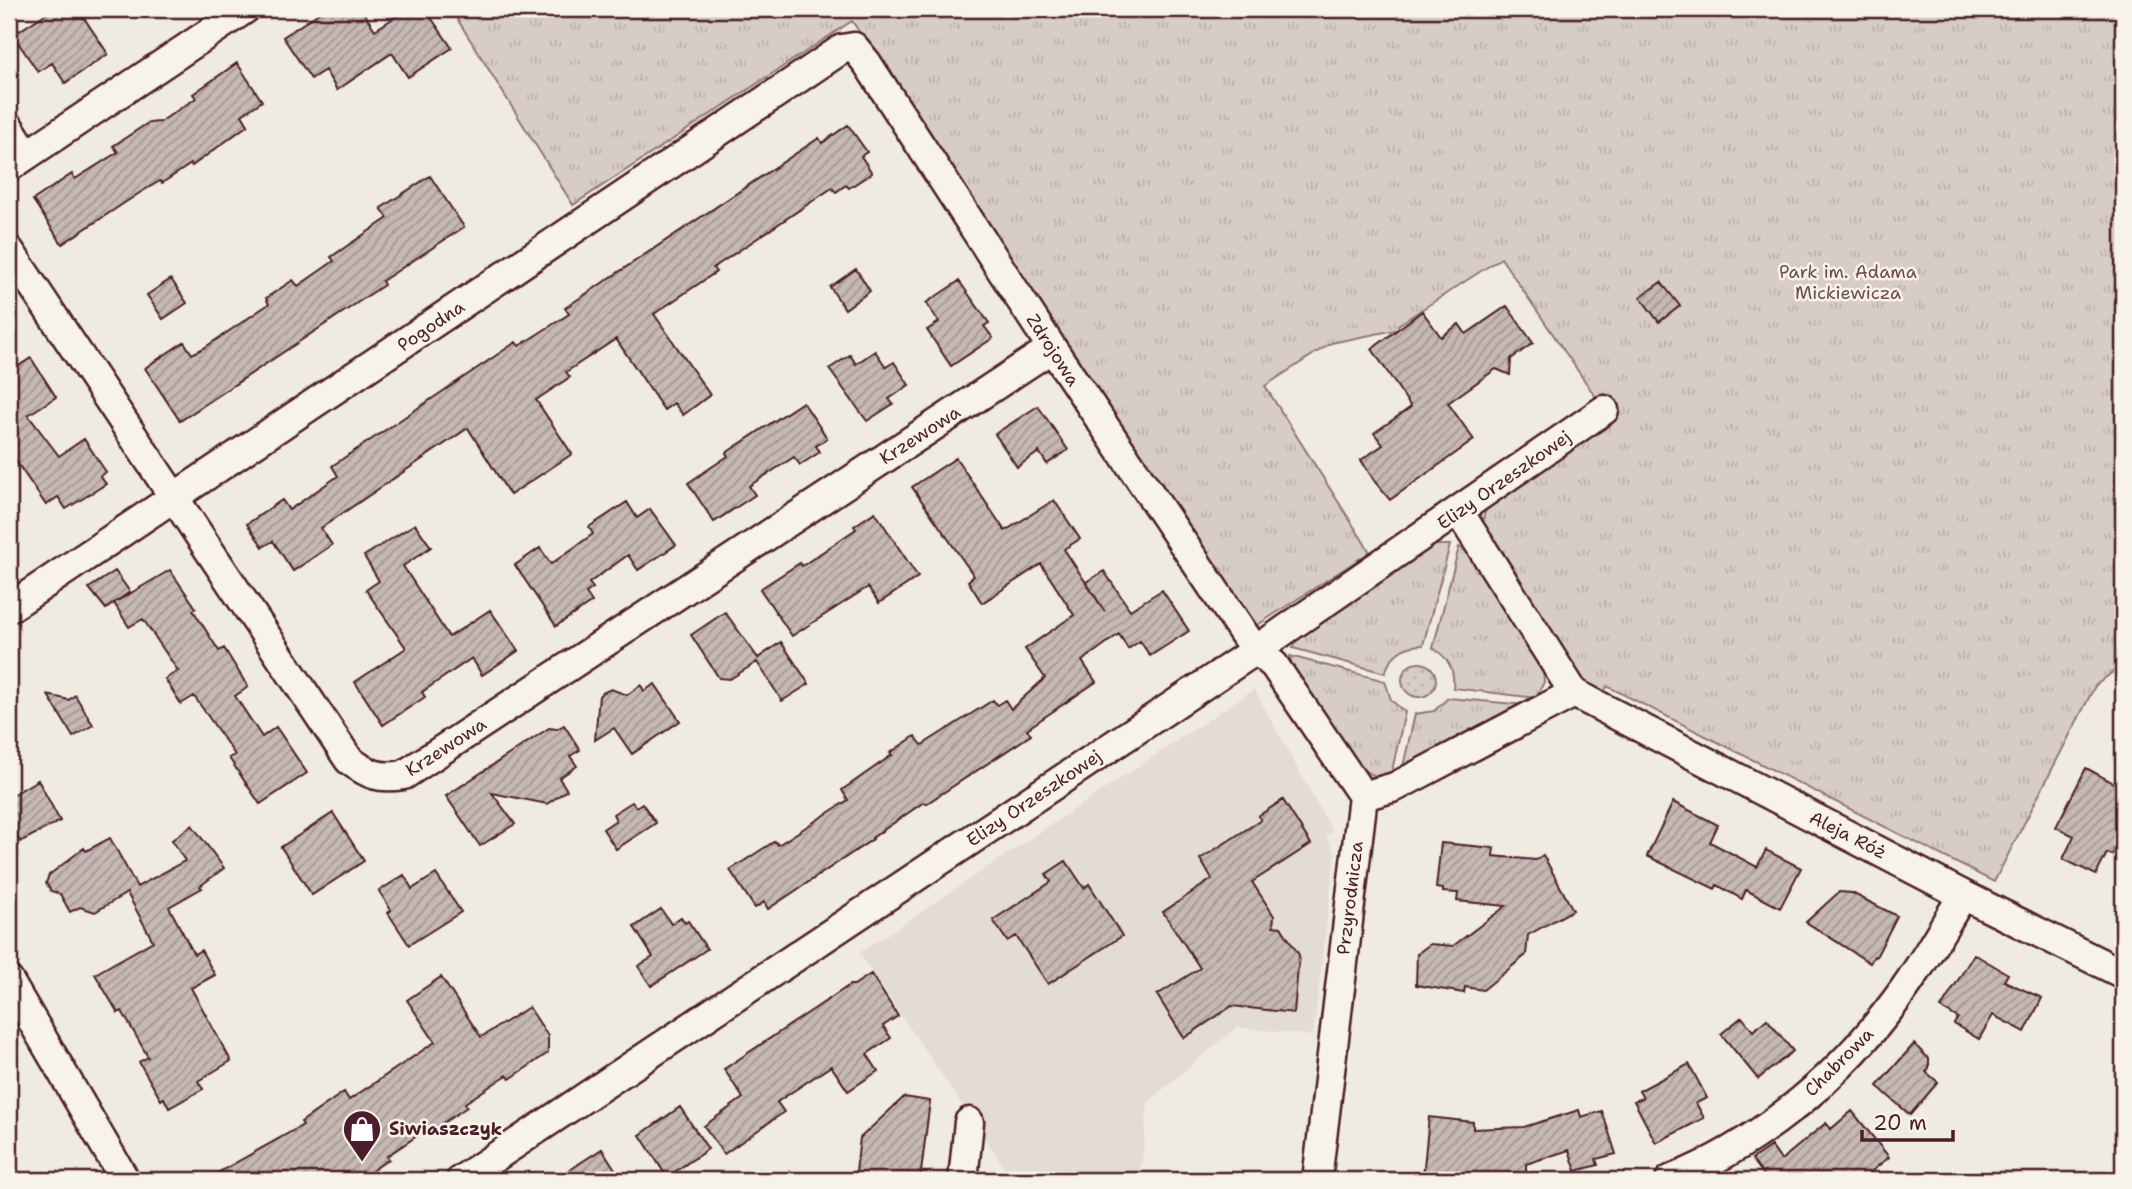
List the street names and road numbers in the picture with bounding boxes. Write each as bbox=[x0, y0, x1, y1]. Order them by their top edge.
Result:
street label: Pogodna bbox=[393, 295, 469, 357]
street label: Zdrojowa bbox=[1021, 309, 1085, 391]
street label: Krzewowa bbox=[875, 400, 965, 470]
street label: Elizy Orzeszkowej bbox=[1432, 425, 1576, 535]
street label: Krzewowa bbox=[401, 712, 491, 782]
street label: Elizy Orzeszkowej bbox=[962, 744, 1106, 852]
street label: Aleja Róż bbox=[1805, 805, 1891, 865]
street label: Przyrodnicza bbox=[1331, 840, 1369, 956]
street label: Chabrowa bbox=[1799, 1022, 1879, 1102]

